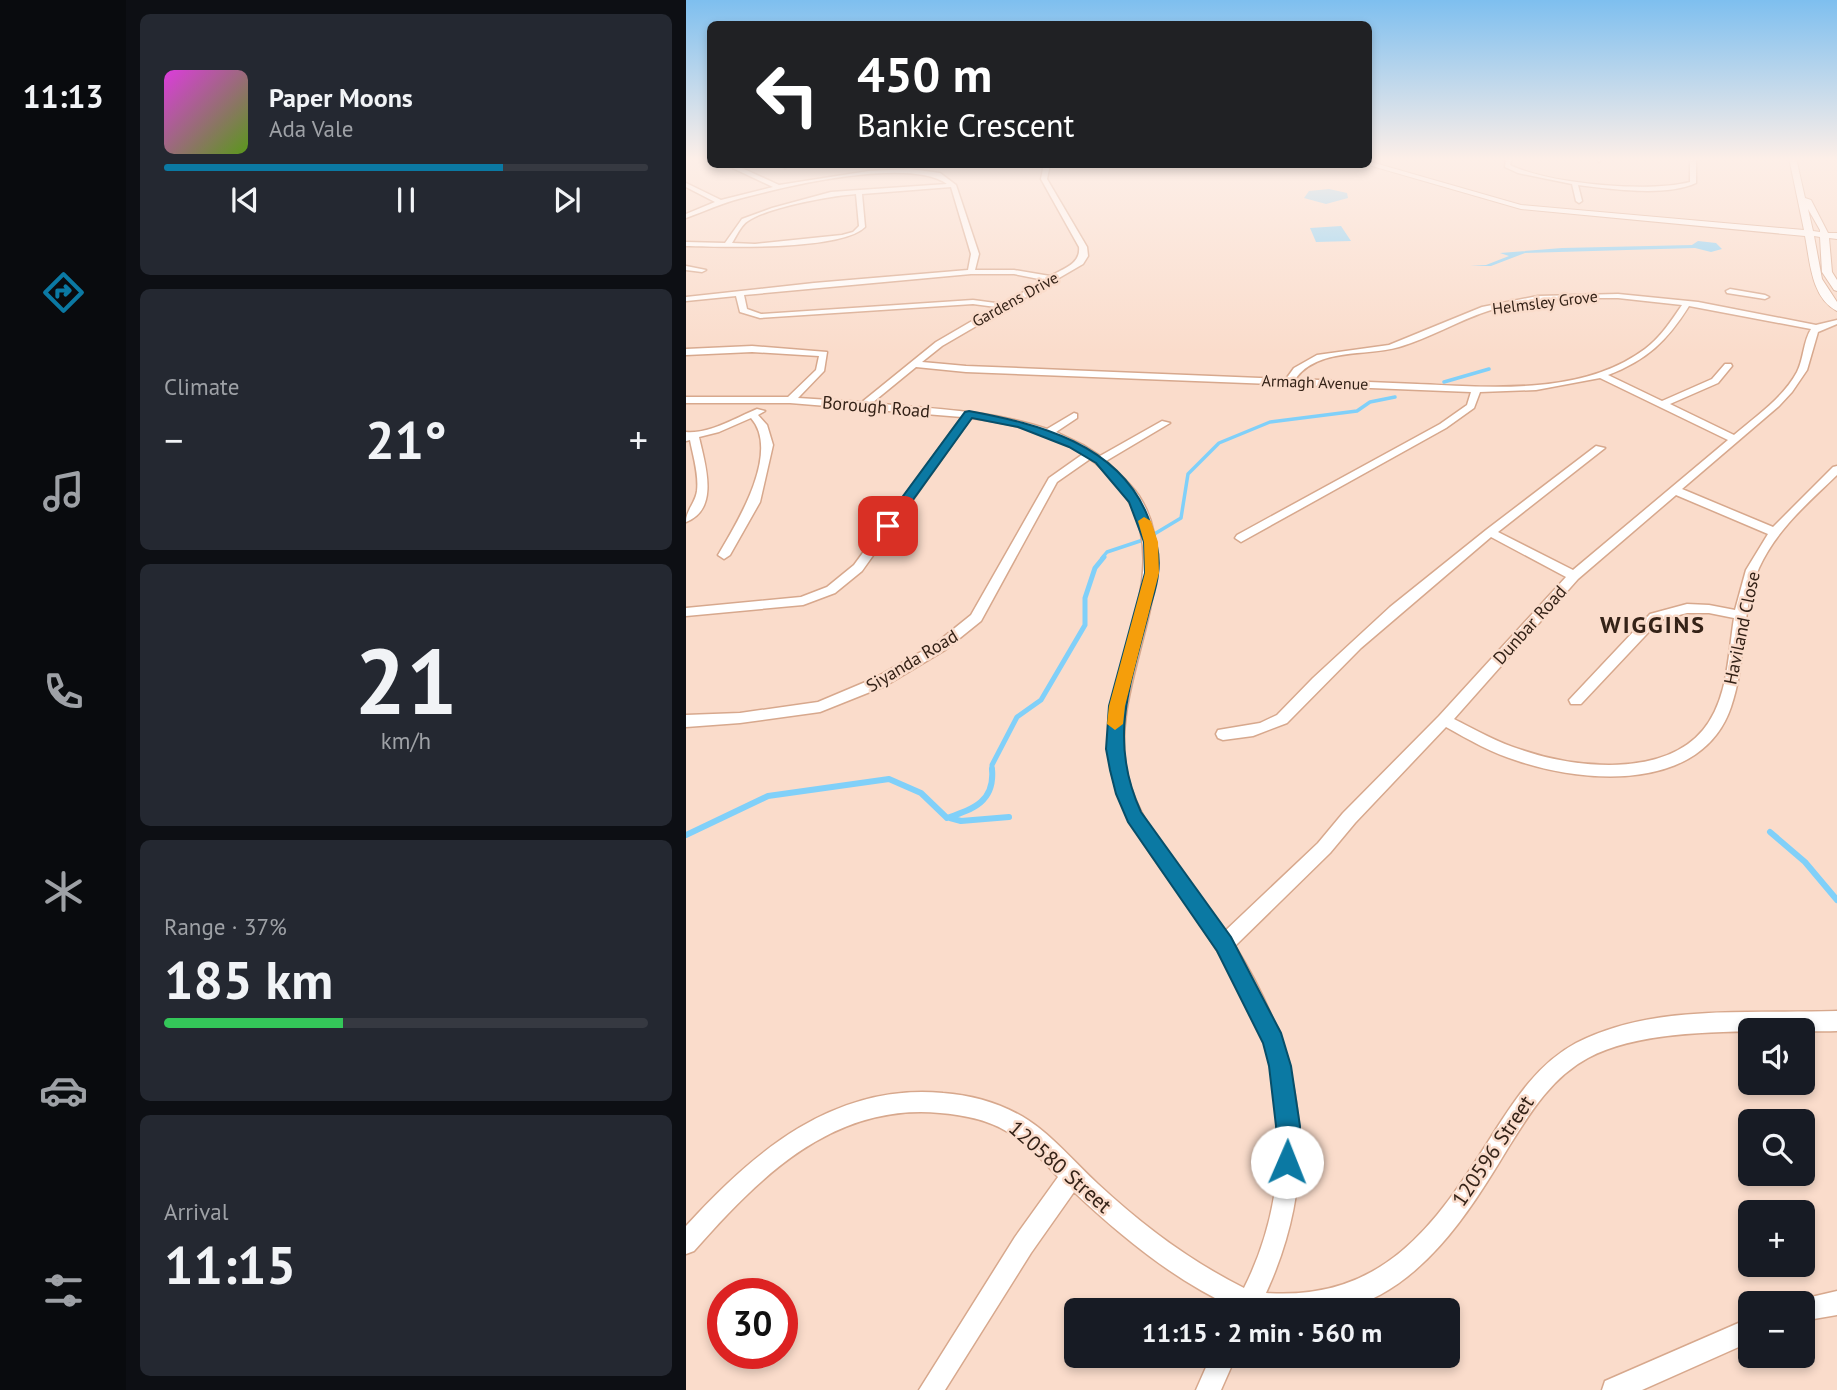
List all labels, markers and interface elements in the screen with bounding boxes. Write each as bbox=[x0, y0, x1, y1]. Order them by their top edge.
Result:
text: 450 m bbox=[857, 42, 992, 106]
icon: left bbox=[742, 49, 833, 140]
text: 11:13 bbox=[22, 75, 104, 117]
text: Paper Moons bbox=[269, 81, 413, 114]
text: Bankie Crescent bbox=[857, 104, 1074, 146]
text: Ada Vale bbox=[269, 114, 353, 143]
icon: previous bbox=[226, 181, 264, 219]
icon: pause bbox=[387, 181, 425, 219]
icon: next bbox=[548, 181, 586, 219]
street label: Gardens Drive bbox=[968, 267, 1062, 331]
icon: directions bbox=[39, 268, 88, 317]
street label: Helmsley Grove bbox=[1491, 286, 1599, 318]
street label: Armagh Avenue bbox=[1261, 370, 1369, 394]
text: Climate bbox=[164, 372, 239, 401]
street label: Borough Road bbox=[821, 390, 931, 423]
text: 21° bbox=[365, 406, 447, 473]
text: − bbox=[164, 415, 183, 464]
text: + bbox=[629, 415, 648, 464]
icon: music bbox=[39, 467, 88, 516]
pin bbox=[858, 496, 918, 556]
icon: arrive bbox=[869, 507, 907, 545]
street label: Haviland Close bbox=[1718, 569, 1765, 687]
street label: Dunbar Road bbox=[1488, 580, 1571, 669]
district label: WIGGINS bbox=[1600, 609, 1706, 640]
text: 21 bbox=[354, 621, 458, 739]
street label: Siyanda Road bbox=[862, 624, 962, 697]
icon: phone bbox=[39, 667, 88, 716]
text: km/h bbox=[381, 726, 431, 755]
icon: climate bbox=[39, 867, 88, 916]
text: Range · 37% bbox=[164, 912, 287, 941]
text: 185 km bbox=[164, 946, 333, 1013]
map controls bbox=[1738, 1018, 1815, 1368]
button: sound bbox=[1738, 1018, 1815, 1095]
icon: car bbox=[39, 1066, 88, 1115]
street label: 120596 Street bbox=[1446, 1090, 1540, 1211]
button: search bbox=[1738, 1109, 1815, 1186]
street label: 120580 Street bbox=[1003, 1114, 1117, 1219]
position arrow bbox=[1250, 1125, 1324, 1199]
text: Arrival bbox=[164, 1197, 228, 1226]
button: + bbox=[1738, 1200, 1815, 1277]
text: 11:15 bbox=[164, 1231, 296, 1298]
icon: filters bbox=[39, 1266, 88, 1315]
speed limit sign: 30 bbox=[707, 1278, 798, 1369]
button: − bbox=[1738, 1291, 1815, 1368]
text: 11:15 · 2 min · 560 m bbox=[1142, 1316, 1382, 1349]

